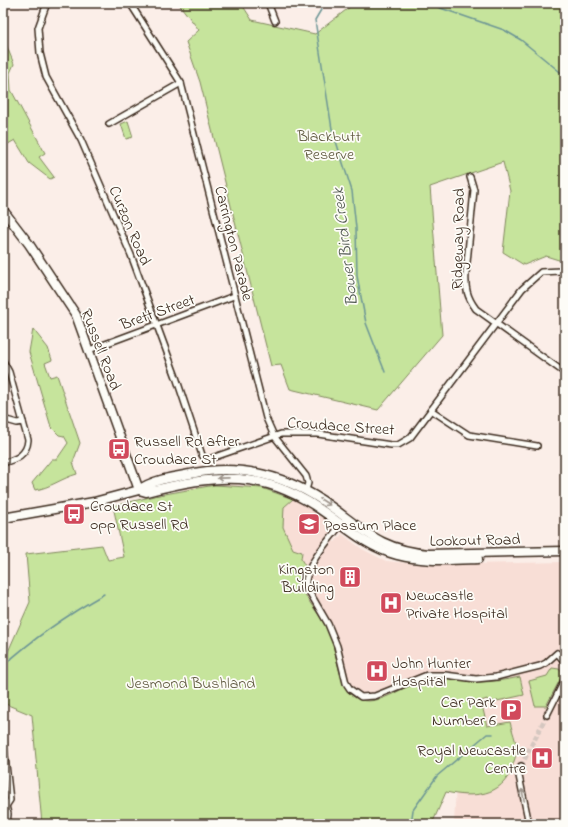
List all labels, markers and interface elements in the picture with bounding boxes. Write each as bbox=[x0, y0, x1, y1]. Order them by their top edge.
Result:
park label: Blackbutt Reserve bbox=[296, 125, 361, 167]
street label: Curzon Road bbox=[102, 182, 157, 269]
street label: Carrington Parade bbox=[207, 184, 259, 304]
water label: Bower Bird Creek bbox=[326, 184, 365, 308]
street label: Ridgeway Road bbox=[446, 188, 472, 290]
street label: Brett Street bbox=[116, 288, 199, 338]
street label: Russell Road bbox=[74, 305, 127, 394]
street label: Croudace Street bbox=[286, 411, 396, 443]
place label: Russell Rd after Croudace St bbox=[134, 430, 240, 472]
bus stop icon: Russell Rd after Croudace St bbox=[106, 436, 132, 462]
one-way arrow bbox=[217, 474, 230, 482]
place label: Croudace St opp Russell Rd bbox=[90, 495, 188, 537]
one-way arrow bbox=[319, 498, 330, 506]
bus stop icon: Croudace St opp Russell Rd bbox=[61, 501, 87, 527]
school or university icon: Possum Place bbox=[296, 511, 322, 537]
place label: Possum Place bbox=[324, 514, 417, 538]
street label: Lookout Road bbox=[429, 528, 521, 554]
place label: Kingston Building bbox=[279, 558, 334, 600]
building icon: Kingston Building bbox=[337, 564, 363, 590]
place label: Newcastle Private Hospital bbox=[406, 584, 508, 626]
hospital icon: Newcastle Private Hospital bbox=[378, 590, 404, 616]
place label: John Hunter Hospital bbox=[392, 652, 471, 694]
hospital icon: John Hunter Hospital bbox=[364, 658, 390, 684]
park label: Jesmond Bushland bbox=[127, 672, 255, 696]
place label: Car Park Number 6 bbox=[432, 691, 497, 733]
parking icon: Car Park Number 6 bbox=[498, 697, 524, 723]
place label: Royal Newcastle Centre bbox=[417, 739, 527, 781]
hospital icon: Royal Newcastle Centre bbox=[529, 745, 555, 771]
one-way arrow bbox=[518, 789, 526, 802]

